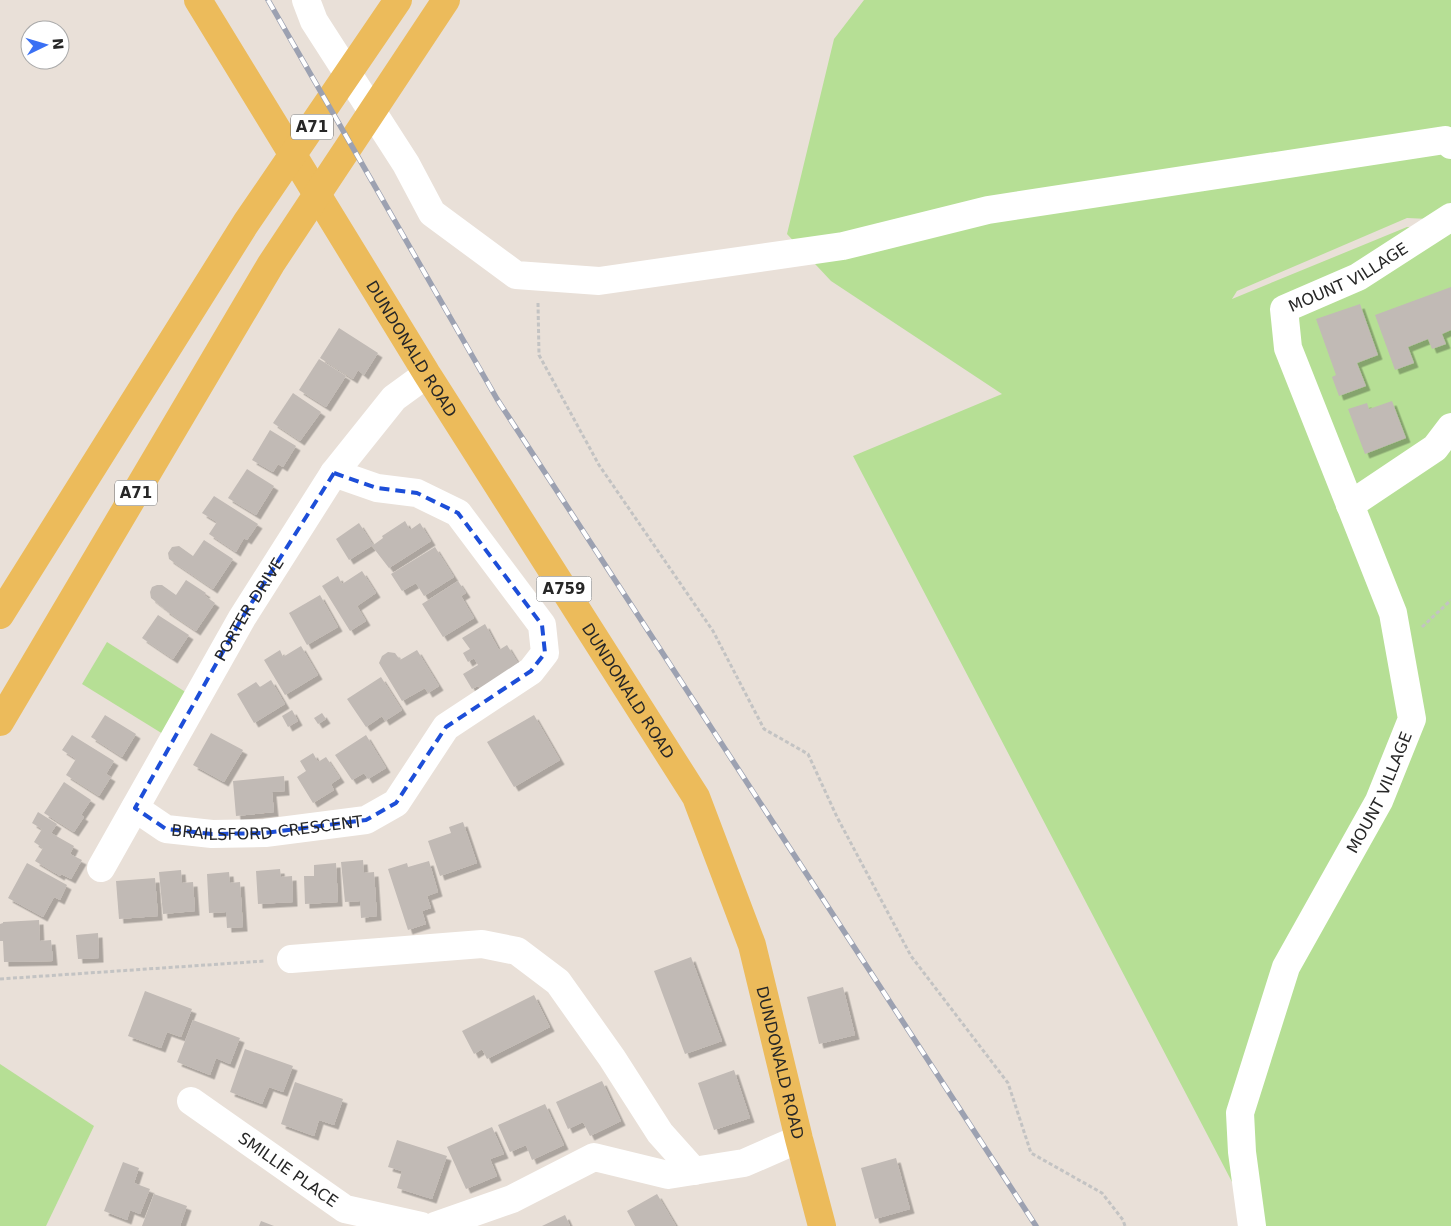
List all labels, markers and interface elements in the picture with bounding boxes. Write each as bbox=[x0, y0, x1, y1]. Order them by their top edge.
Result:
north arrow bbox=[20, 20, 70, 70]
text: N bbox=[49, 37, 66, 50]
road number: A71 bbox=[291, 114, 333, 140]
street label: MOUNT VILLAGE bbox=[1286, 239, 1411, 316]
street label: DUNDONALD ROAD bbox=[362, 277, 461, 421]
road number: A71 bbox=[115, 480, 157, 506]
street label: PORTER DRIVE bbox=[211, 554, 288, 665]
road number: A759 bbox=[536, 576, 592, 602]
street label: DUNDONALD ROAD bbox=[578, 620, 678, 762]
street label: MOUNT VILLAGE bbox=[1343, 729, 1416, 857]
street label: BRAILSFORD CRESCENT bbox=[170, 811, 364, 844]
street label: DUNDONALD ROAD bbox=[752, 984, 808, 1141]
street label: SMILLIE PLACE bbox=[235, 1128, 342, 1211]

